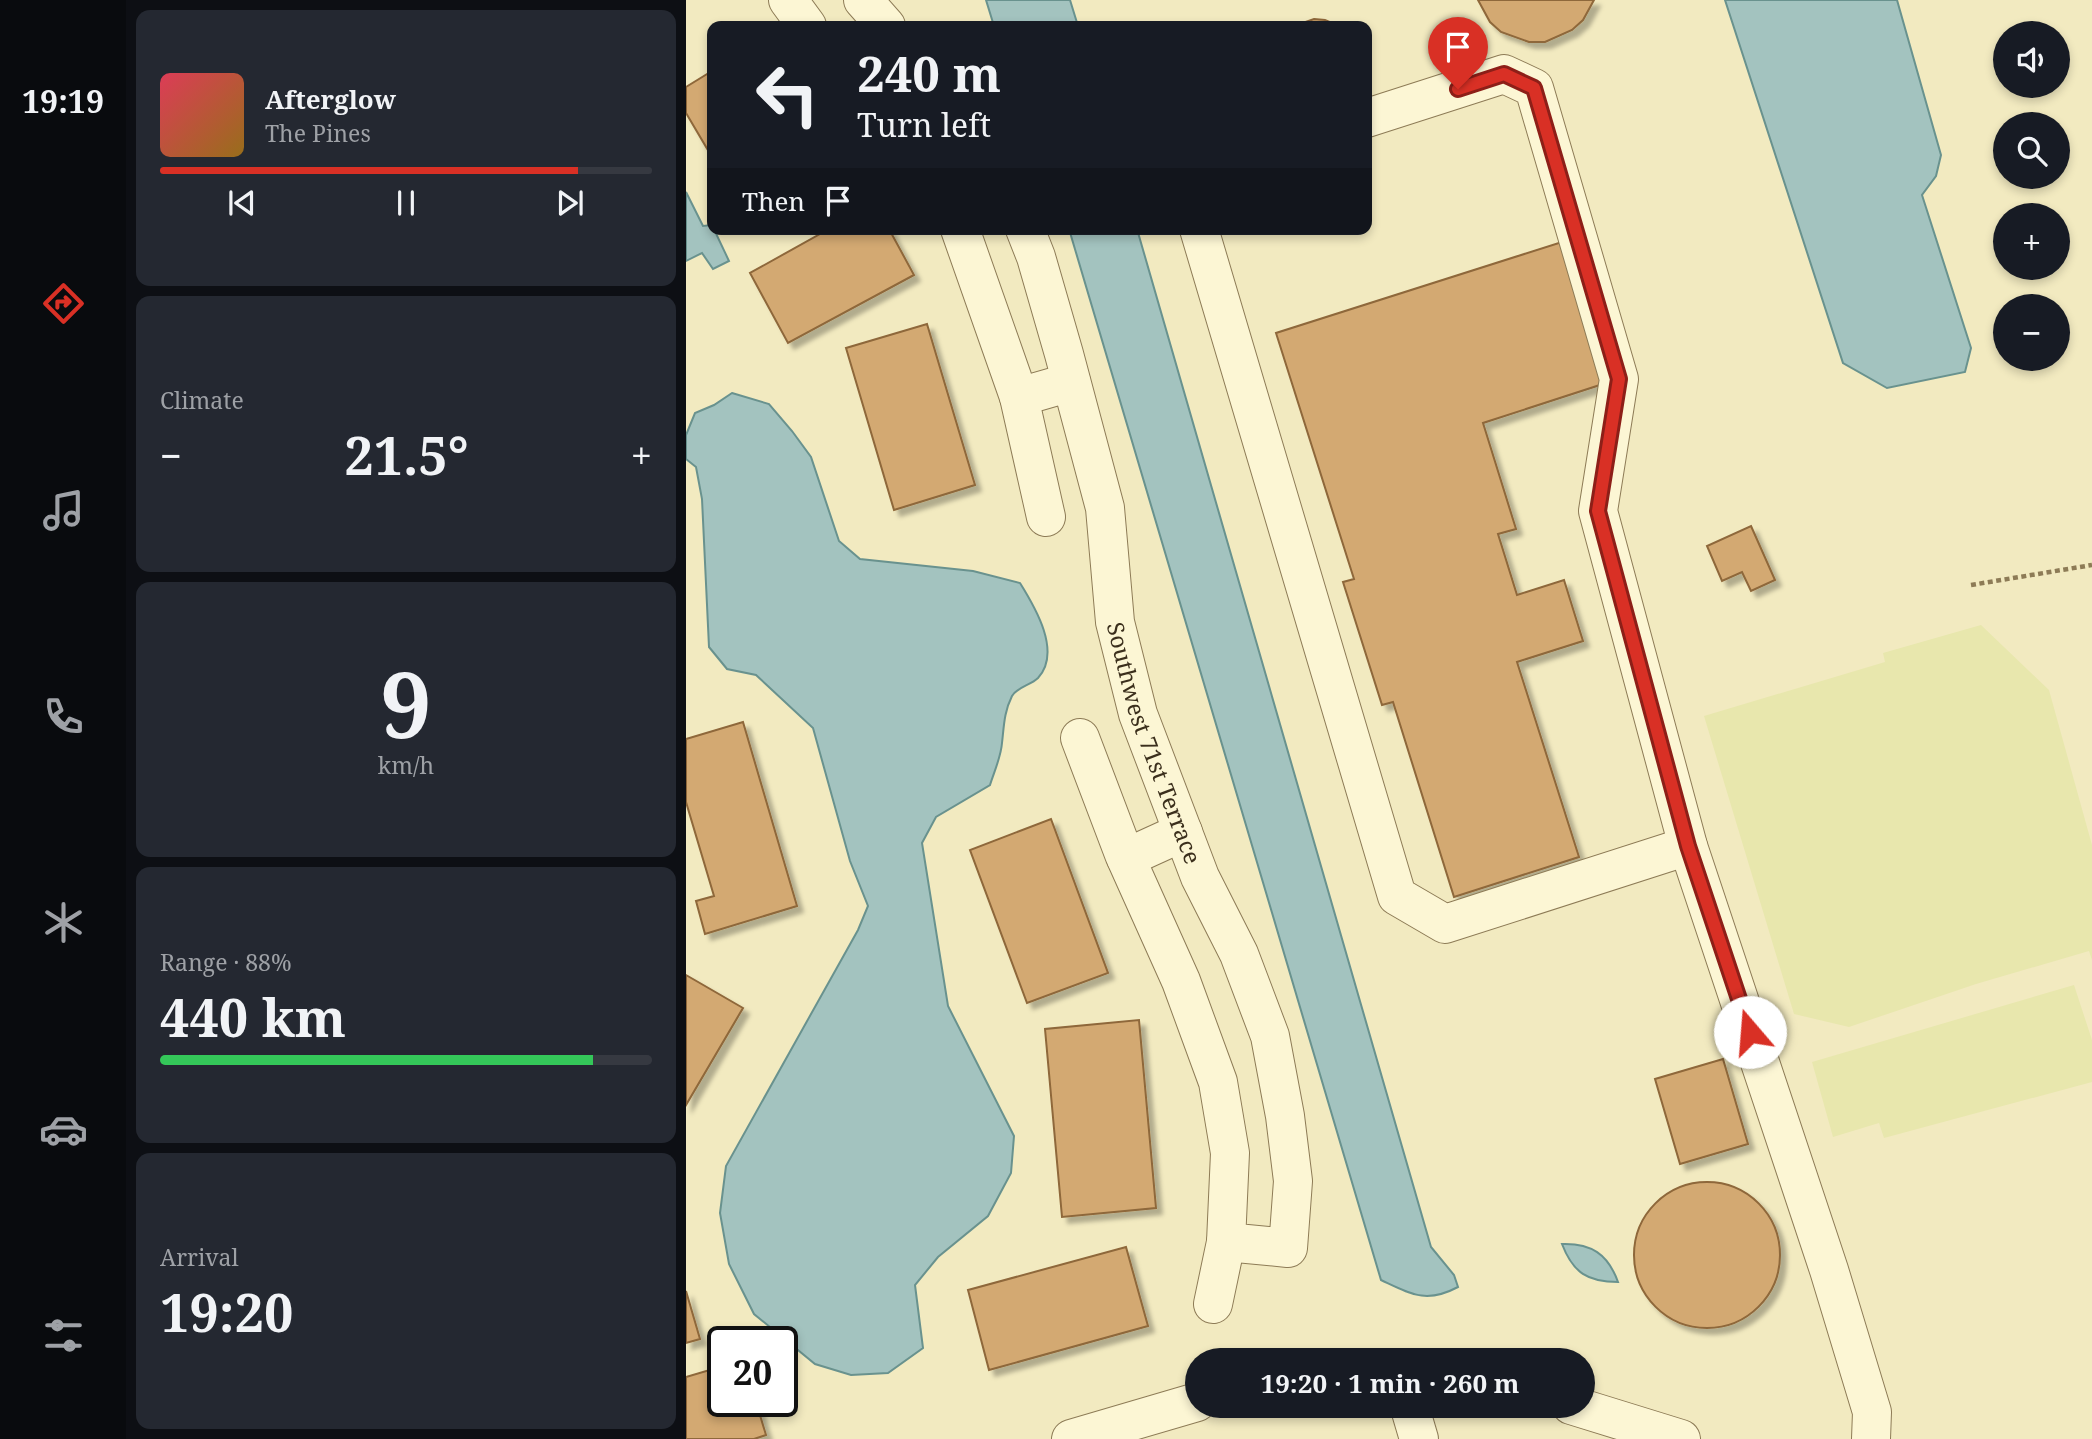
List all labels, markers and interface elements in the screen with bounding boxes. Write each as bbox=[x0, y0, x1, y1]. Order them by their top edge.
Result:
pin bbox=[1428, 17, 1488, 89]
map controls bbox=[1993, 21, 2070, 371]
button: sound bbox=[1993, 21, 2070, 98]
icon: arrive bbox=[1439, 28, 1477, 66]
text: 240 m bbox=[857, 40, 1001, 106]
icon: left bbox=[742, 49, 833, 140]
text: 19:19 bbox=[22, 79, 104, 122]
text: Afterglow bbox=[265, 81, 396, 117]
text: Turn left bbox=[857, 103, 991, 146]
button: search bbox=[1993, 112, 2070, 189]
text: The Pines bbox=[265, 117, 371, 149]
icon: arrive bbox=[819, 182, 857, 220]
text: Then bbox=[742, 183, 805, 219]
icon: previous bbox=[223, 184, 261, 222]
icon: pause bbox=[387, 184, 425, 222]
icon: next bbox=[551, 184, 589, 222]
button: + bbox=[1993, 203, 2070, 280]
icon: directions bbox=[39, 279, 88, 328]
button: − bbox=[1993, 294, 2070, 371]
text: Climate bbox=[160, 384, 244, 416]
text: 21.5° bbox=[344, 419, 469, 490]
text: − bbox=[160, 429, 182, 481]
text: + bbox=[631, 429, 652, 481]
icon: music bbox=[39, 486, 88, 535]
street label: Southwest 71st Terrace bbox=[1100, 619, 1209, 868]
text: 9 bbox=[380, 641, 432, 765]
icon: phone bbox=[39, 692, 88, 741]
text: km/h bbox=[378, 749, 434, 781]
icon: climate bbox=[39, 898, 88, 947]
text: Range · 88% bbox=[160, 946, 292, 978]
text: 440 km bbox=[160, 981, 346, 1052]
position arrow bbox=[1713, 995, 1787, 1069]
icon: car bbox=[39, 1105, 88, 1154]
text: Arrival bbox=[160, 1241, 239, 1273]
text: 19:20 bbox=[160, 1276, 293, 1347]
icon: filters bbox=[39, 1311, 88, 1360]
speed limit sign: 20 bbox=[707, 1326, 798, 1417]
text: 19:20 · 1 min · 260 m bbox=[1260, 1365, 1520, 1401]

